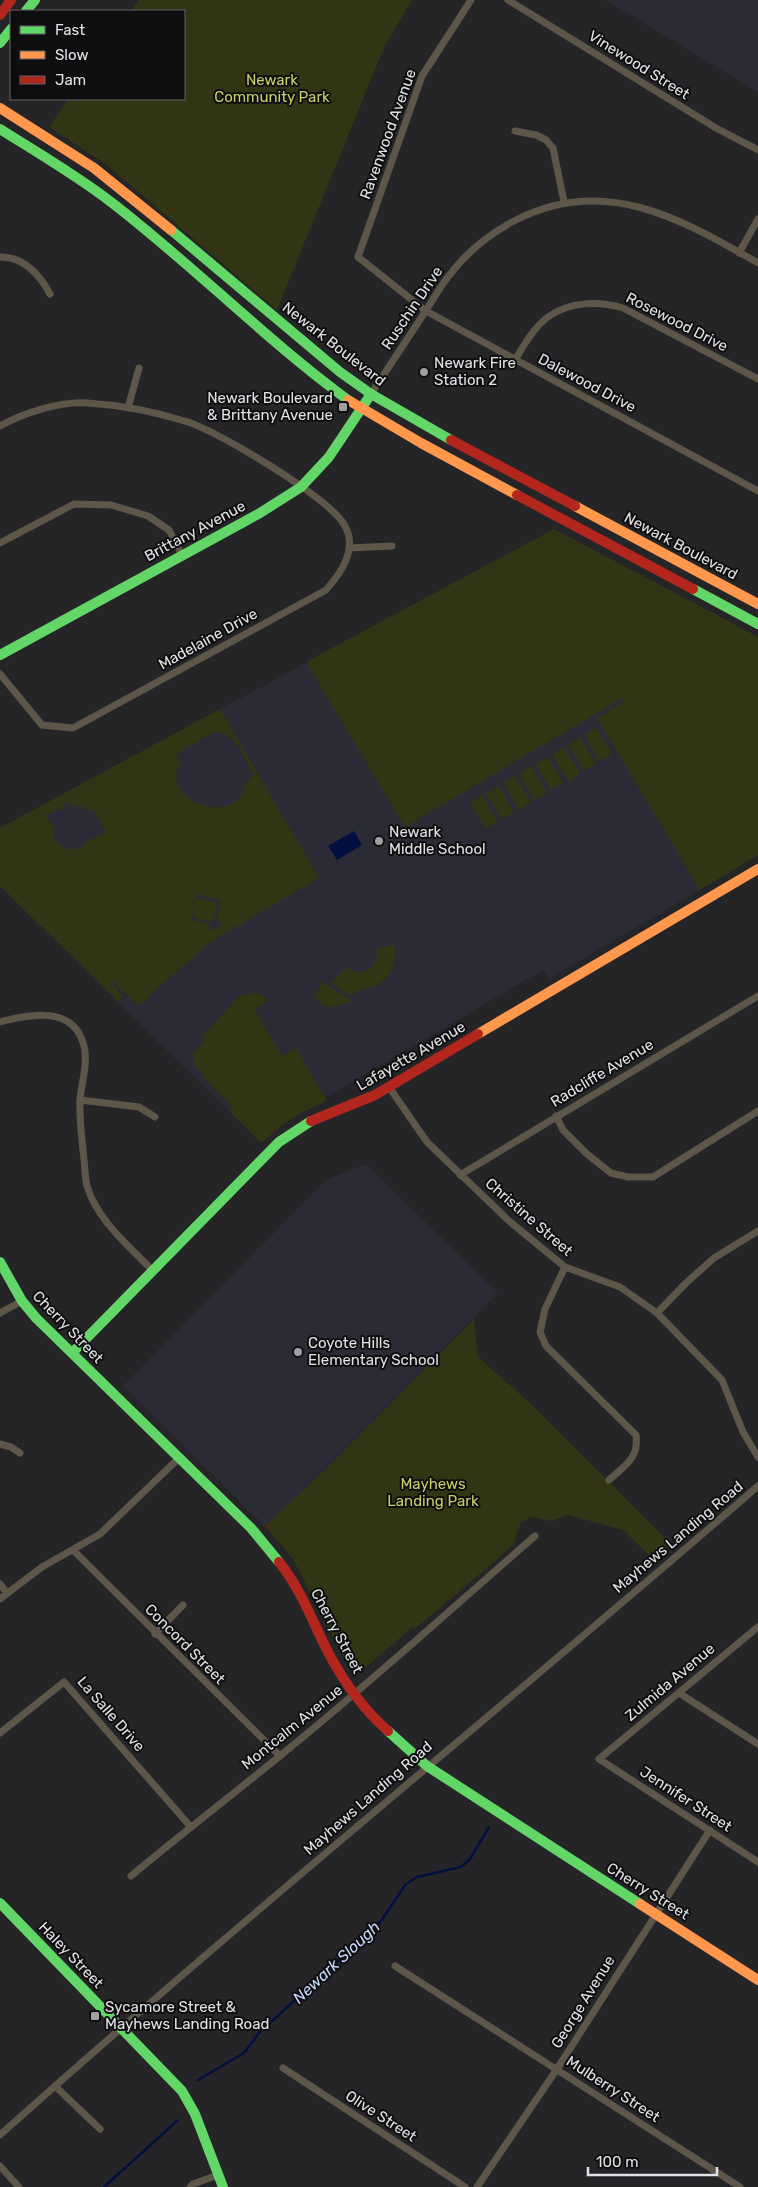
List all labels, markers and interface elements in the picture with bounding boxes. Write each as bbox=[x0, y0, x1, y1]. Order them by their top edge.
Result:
legend bbox=[10, 10, 185, 100]
text: Fast bbox=[55, 21, 85, 39]
street label: Vinewood Street bbox=[585, 27, 693, 103]
text: Slow bbox=[55, 46, 88, 64]
street label: Ravenwood Avenue bbox=[356, 66, 420, 202]
text: Jam bbox=[55, 71, 86, 89]
park label: Newark Community Park bbox=[214, 71, 330, 106]
street label: Ruschin Drive bbox=[378, 263, 446, 353]
street label: Rosewood Drive bbox=[623, 289, 731, 355]
street label: Newark Boulevard bbox=[279, 298, 389, 390]
street label: Dalewood Drive bbox=[535, 350, 639, 416]
place label: Newark Fire Station 2 bbox=[434, 354, 516, 389]
marker: Newark Fire Station 2 bbox=[418, 366, 430, 378]
place label: Newark Boulevard & Brittany Avenue bbox=[207, 389, 333, 424]
marker: Newark Boulevard & Brittany Avenue bbox=[337, 401, 349, 413]
street label: Brittany Avenue bbox=[141, 497, 249, 565]
street label: Newark Boulevard bbox=[621, 509, 741, 583]
street label: Madelaine Drive bbox=[155, 604, 261, 674]
place label: Newark Middle School bbox=[389, 823, 486, 858]
marker: Newark Middle School bbox=[373, 835, 385, 847]
street label: Lafayette Avenue bbox=[353, 1018, 469, 1094]
street label: Radcliffe Avenue bbox=[547, 1035, 657, 1111]
street label: Christine Street bbox=[482, 1174, 577, 1260]
street label: Cherry Street bbox=[29, 1287, 107, 1367]
place label: Coyote Hills Elementary School bbox=[308, 1334, 439, 1369]
marker: Coyote Hills Elementary School bbox=[292, 1346, 304, 1358]
park label: Mayhews Landing Park bbox=[387, 1475, 479, 1510]
street label: Mayhews Landing Road bbox=[609, 1477, 747, 1597]
street label: Cherry Street bbox=[307, 1585, 367, 1677]
street label: Concord Street bbox=[141, 1600, 229, 1688]
street label: Zulmida Avenue bbox=[622, 1639, 718, 1725]
street label: La Salle Drive bbox=[74, 1673, 148, 1755]
street label: Montcalm Avenue bbox=[238, 1681, 346, 1773]
street label: Mayhews Landing Road bbox=[300, 1737, 436, 1859]
street label: Jennifer Street bbox=[637, 1763, 736, 1836]
street label: Cherry Street bbox=[603, 1858, 693, 1924]
water label: Newark Slough bbox=[289, 1917, 384, 2008]
street label: Haley Street bbox=[35, 1918, 107, 1992]
street label: George Avenue bbox=[547, 1952, 619, 2052]
place label: Sycamore Street & Mayhews Landing Road bbox=[105, 1998, 269, 2033]
marker: Sycamore Street & Mayhews Landing Road bbox=[89, 2010, 101, 2022]
street label: Mulberry Street bbox=[563, 2052, 663, 2126]
street label: Olive Street bbox=[342, 2086, 420, 2146]
scale bar bbox=[588, 2144, 717, 2176]
text: 100 m bbox=[596, 2153, 638, 2171]

